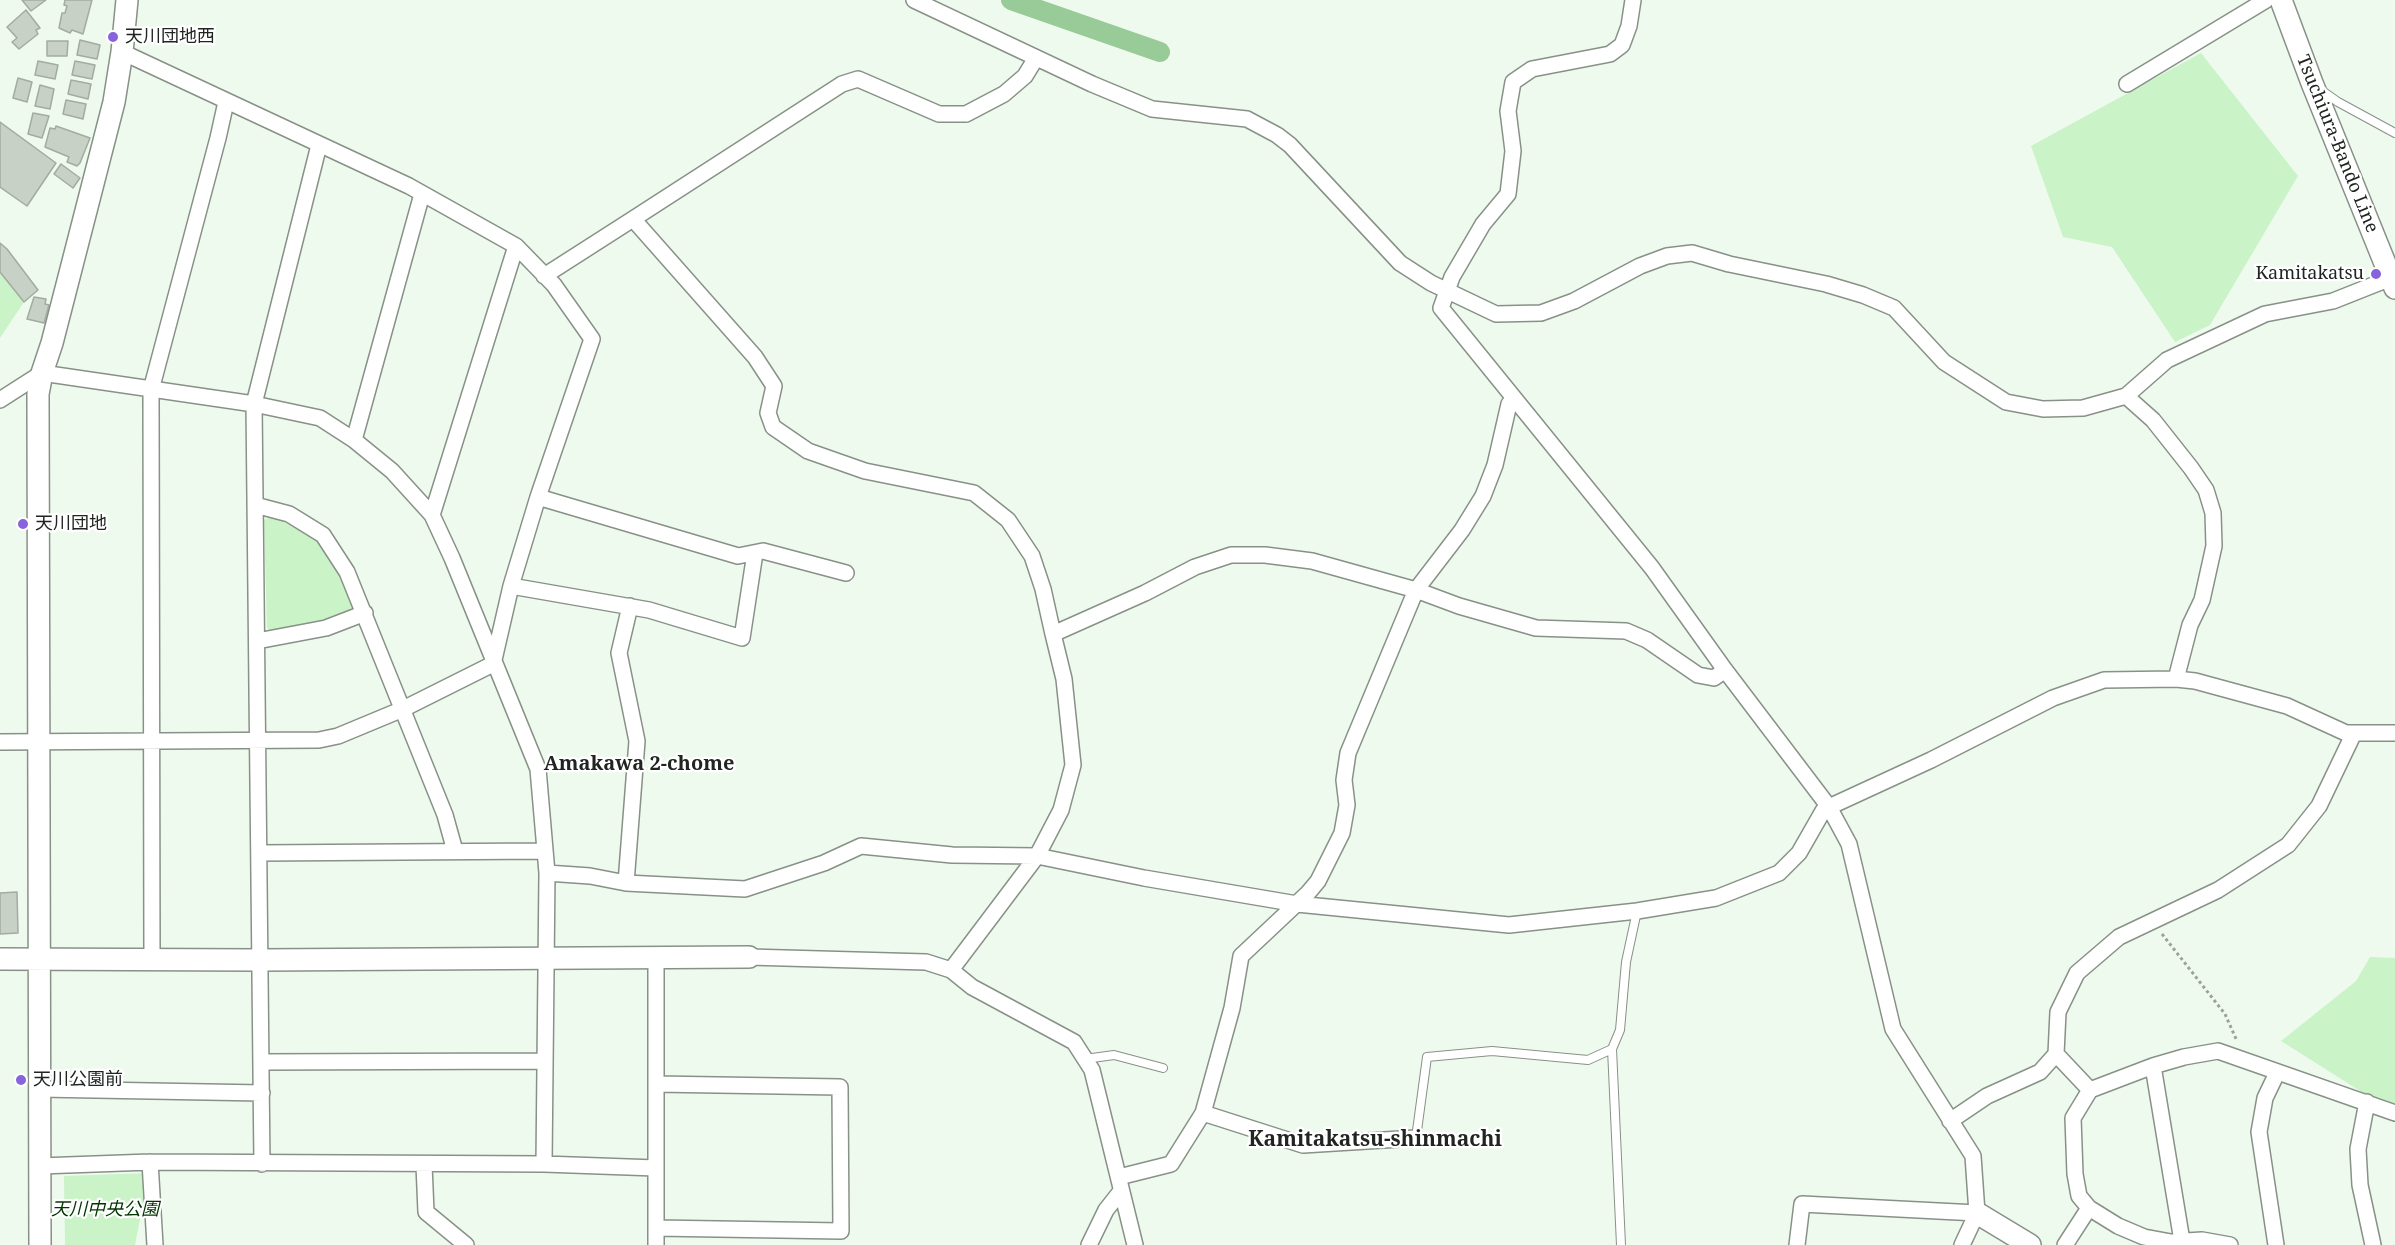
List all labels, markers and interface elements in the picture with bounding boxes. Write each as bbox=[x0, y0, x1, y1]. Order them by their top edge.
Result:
place label: 天川団地西 bbox=[125, 26, 215, 48]
marker: 天川団地西 bbox=[106, 30, 120, 44]
street label: Tsuchiura-Bando Line bbox=[2291, 52, 2383, 236]
place label: Kamitakatsu bbox=[2255, 263, 2364, 285]
marker: Kamitakatsu bbox=[2369, 267, 2383, 281]
place label: 天川団地 bbox=[35, 513, 107, 535]
marker: 天川団地 bbox=[16, 517, 30, 531]
district label: Amakawa 2-chome bbox=[544, 752, 734, 776]
place label: 天川公園前 bbox=[33, 1069, 123, 1091]
marker: 天川公園前 bbox=[14, 1073, 28, 1087]
district label: Kamitakatsu-shinmachi bbox=[1248, 1127, 1502, 1153]
park label: 天川中央公園 bbox=[51, 1199, 159, 1221]

